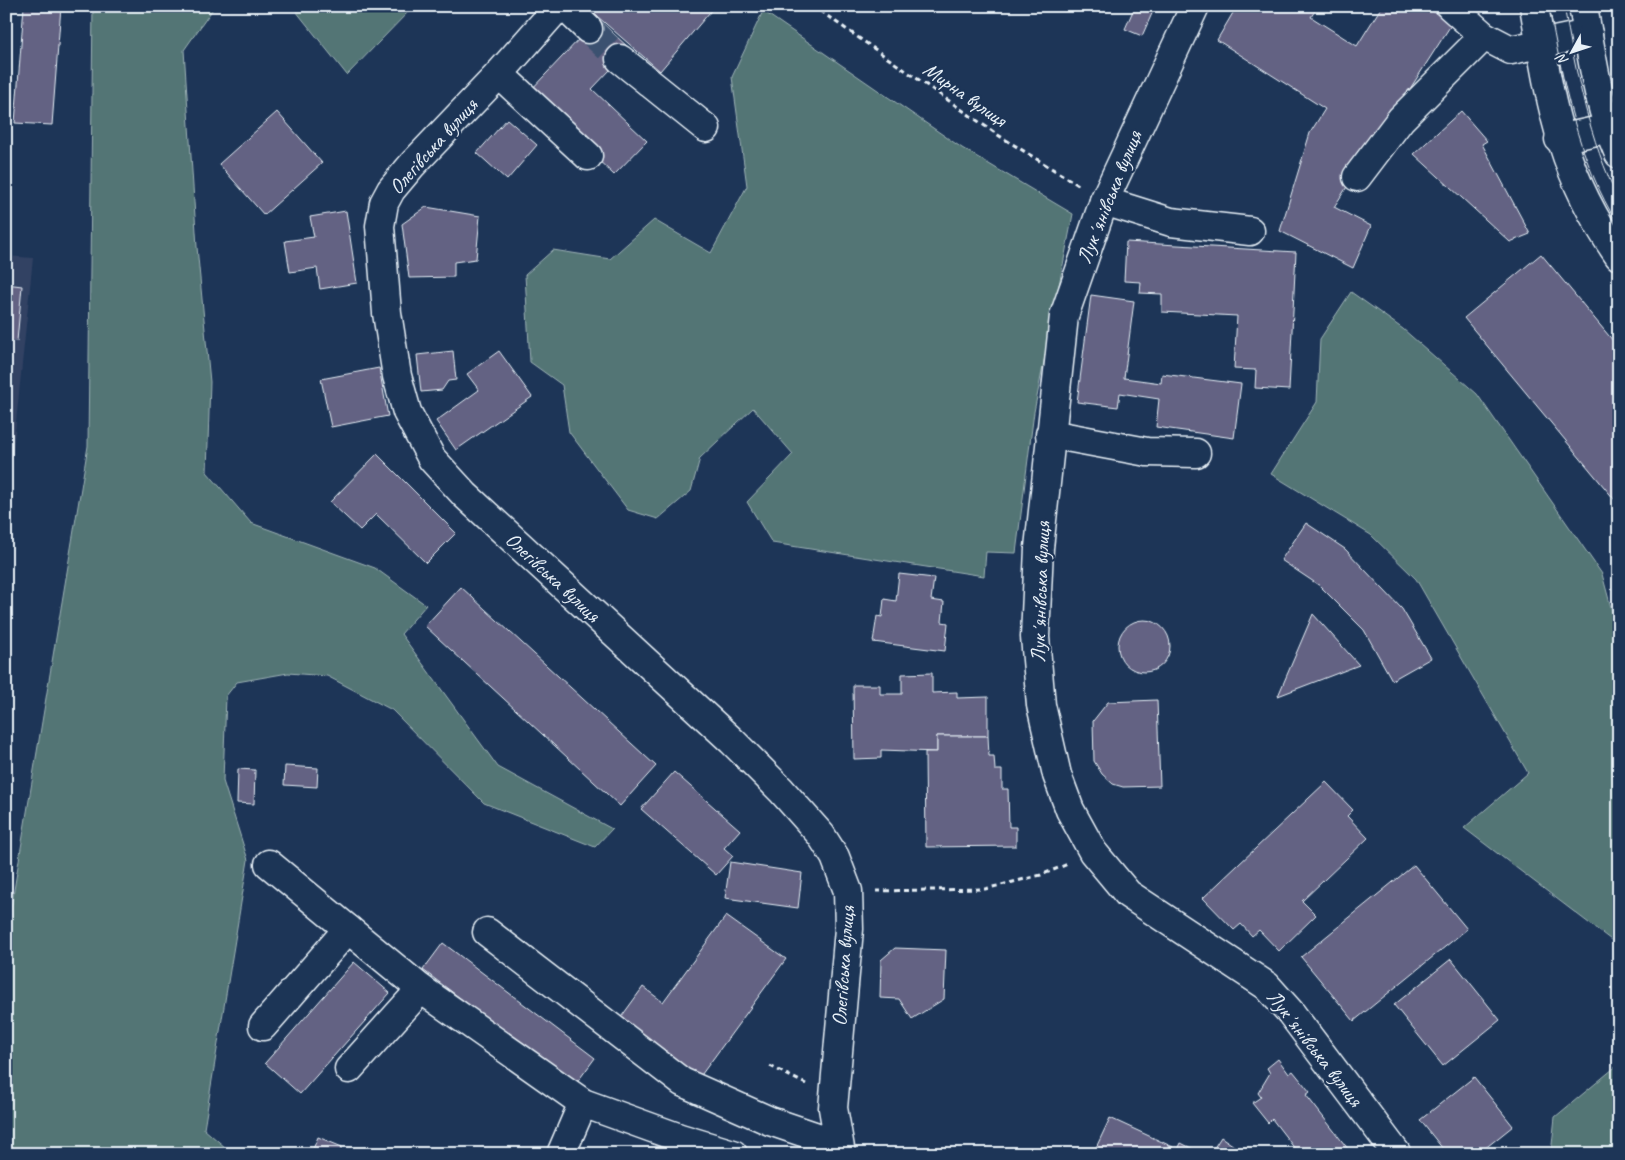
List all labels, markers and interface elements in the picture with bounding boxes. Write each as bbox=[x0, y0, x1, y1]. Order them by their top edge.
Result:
north arrow bbox=[1548, 28, 1598, 78]
text: N bbox=[1552, 49, 1572, 69]
street label: Мирна вулиця bbox=[918, 56, 1013, 133]
street label: Олегівська вулиця bbox=[383, 92, 484, 199]
street label: Лукʼянівська вулиця bbox=[1071, 125, 1148, 267]
street label: Лукʼянівська вулиця bbox=[1025, 520, 1056, 663]
street label: Олегівська вулиця bbox=[500, 526, 607, 629]
street label: Олегівська вулиця bbox=[826, 904, 860, 1027]
street label: Лукʼянівська вулиця bbox=[1261, 984, 1370, 1113]

